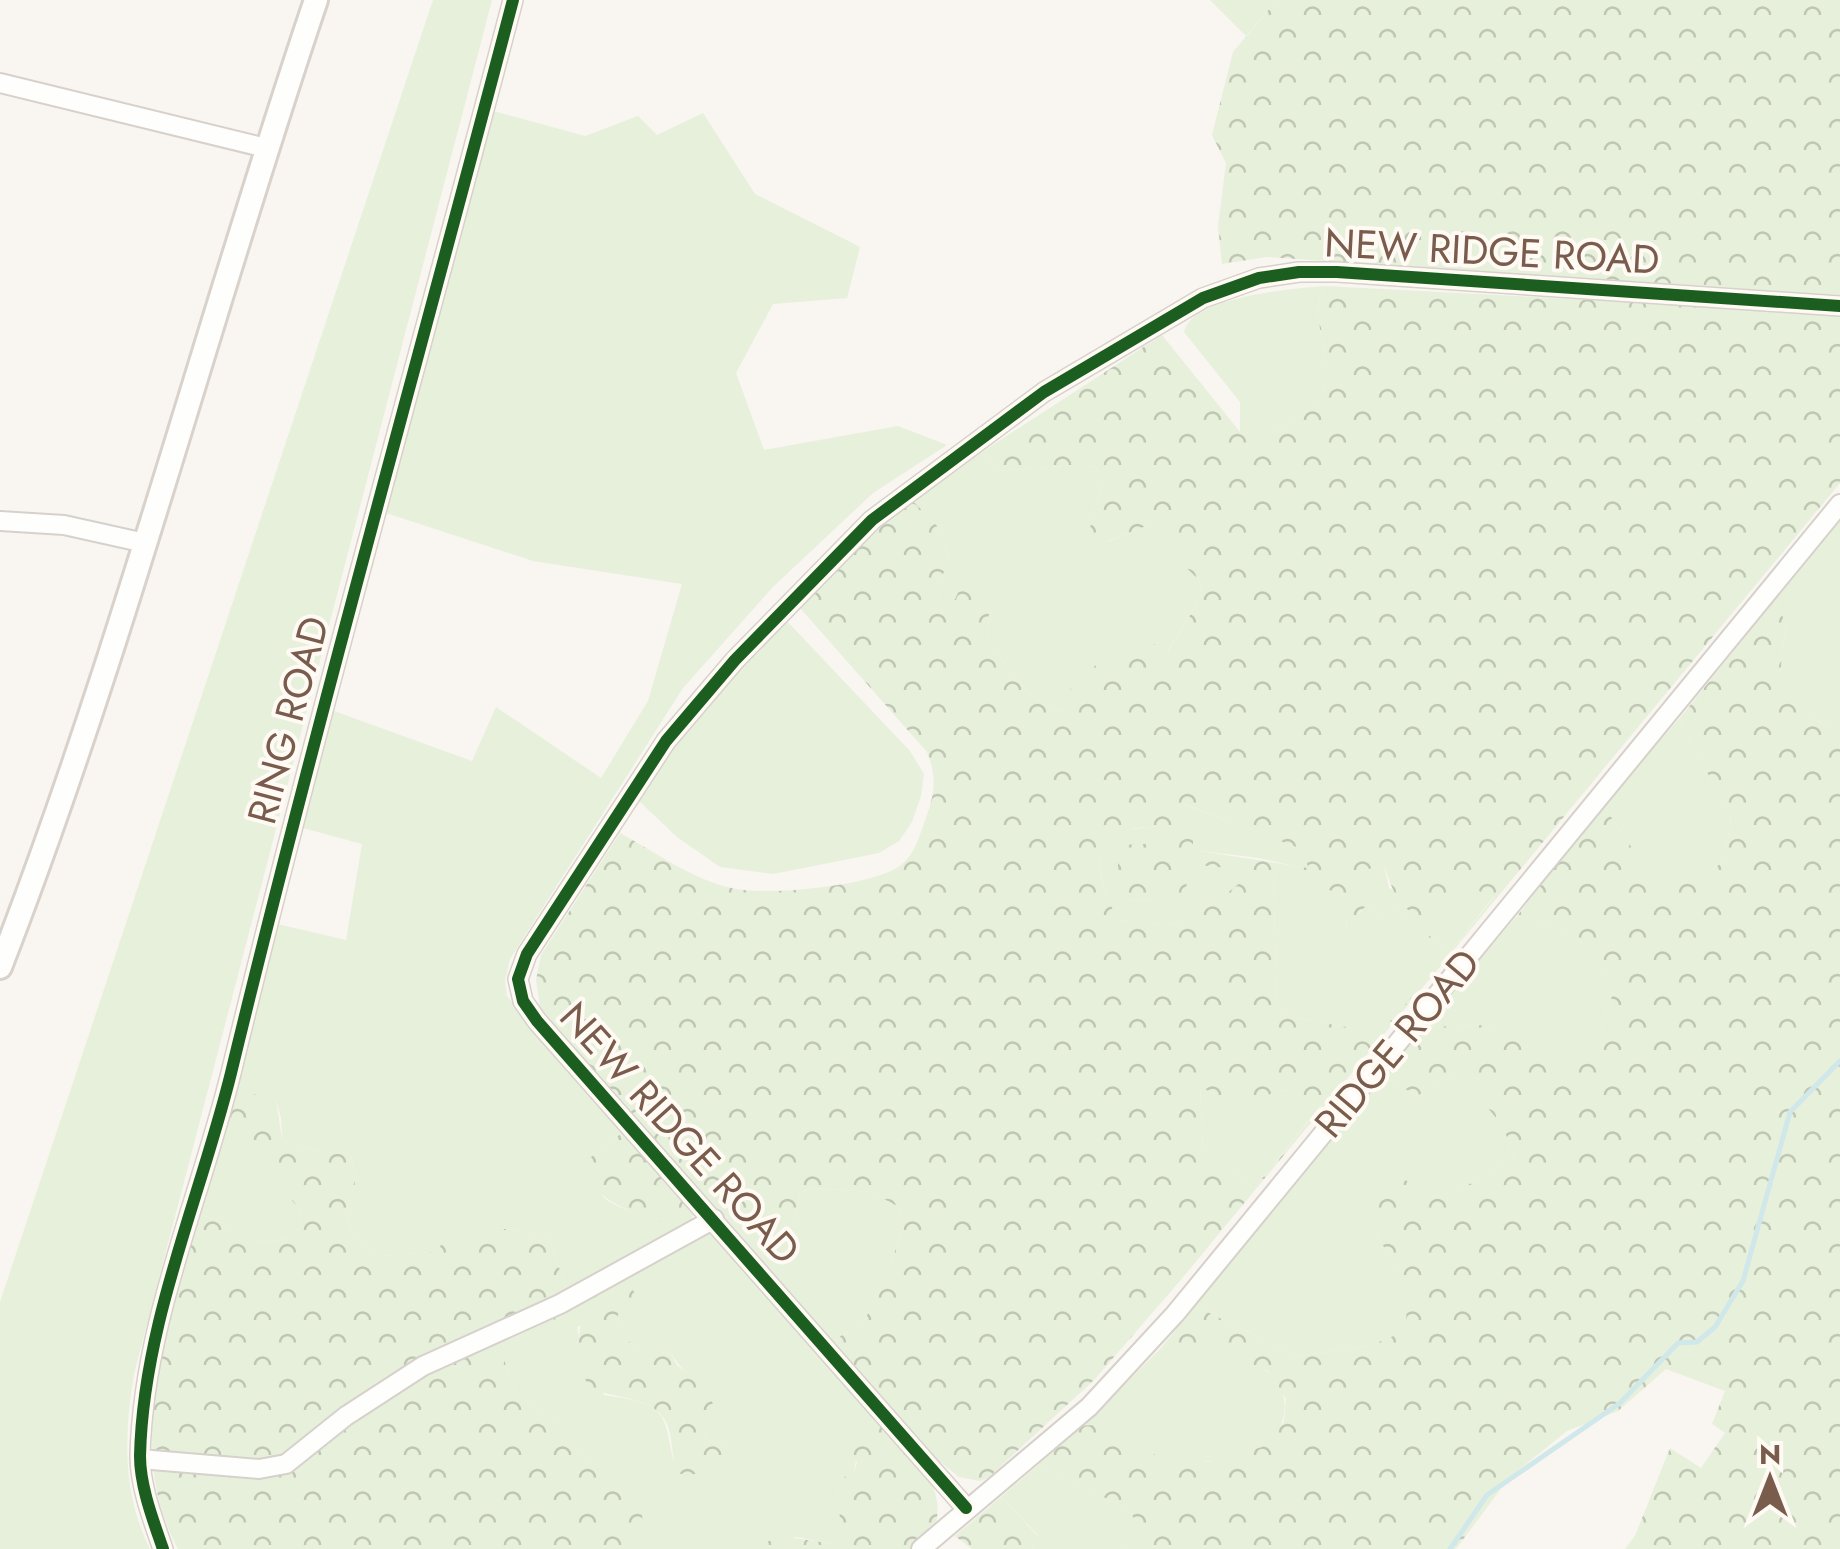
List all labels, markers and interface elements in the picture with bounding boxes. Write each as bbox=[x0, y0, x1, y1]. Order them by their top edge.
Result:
street label: NEW RIDGE ROAD bbox=[1323, 213, 1661, 289]
street label: RING ROAD bbox=[232, 610, 344, 830]
street label: RIDGE ROAD bbox=[1301, 936, 1493, 1150]
street label: NEW RIDGE ROAD bbox=[546, 989, 814, 1277]
north arrow bbox=[1720, 1429, 1820, 1529]
text: N bbox=[1759, 1434, 1781, 1475]

